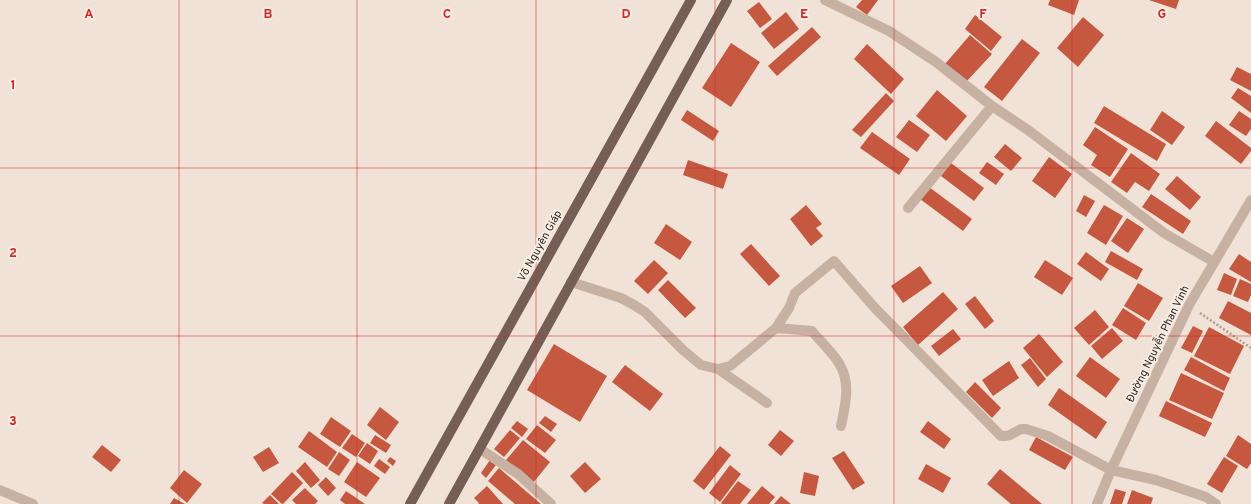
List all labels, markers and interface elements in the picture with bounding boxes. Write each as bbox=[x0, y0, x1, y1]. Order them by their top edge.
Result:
text: A bbox=[84, 7, 94, 23]
text: B bbox=[264, 7, 273, 23]
text: C bbox=[443, 7, 451, 23]
text: D bbox=[621, 7, 631, 23]
text: E bbox=[800, 7, 808, 23]
text: F bbox=[979, 7, 987, 23]
text: G bbox=[1158, 7, 1167, 23]
text: 1 bbox=[10, 78, 16, 94]
street label: Võ Nguyên Giáp bbox=[515, 208, 565, 284]
text: 2 bbox=[9, 246, 17, 262]
street label: Đường Nguyễn Phan Vinh bbox=[1123, 283, 1192, 405]
text: 3 bbox=[9, 414, 17, 430]

